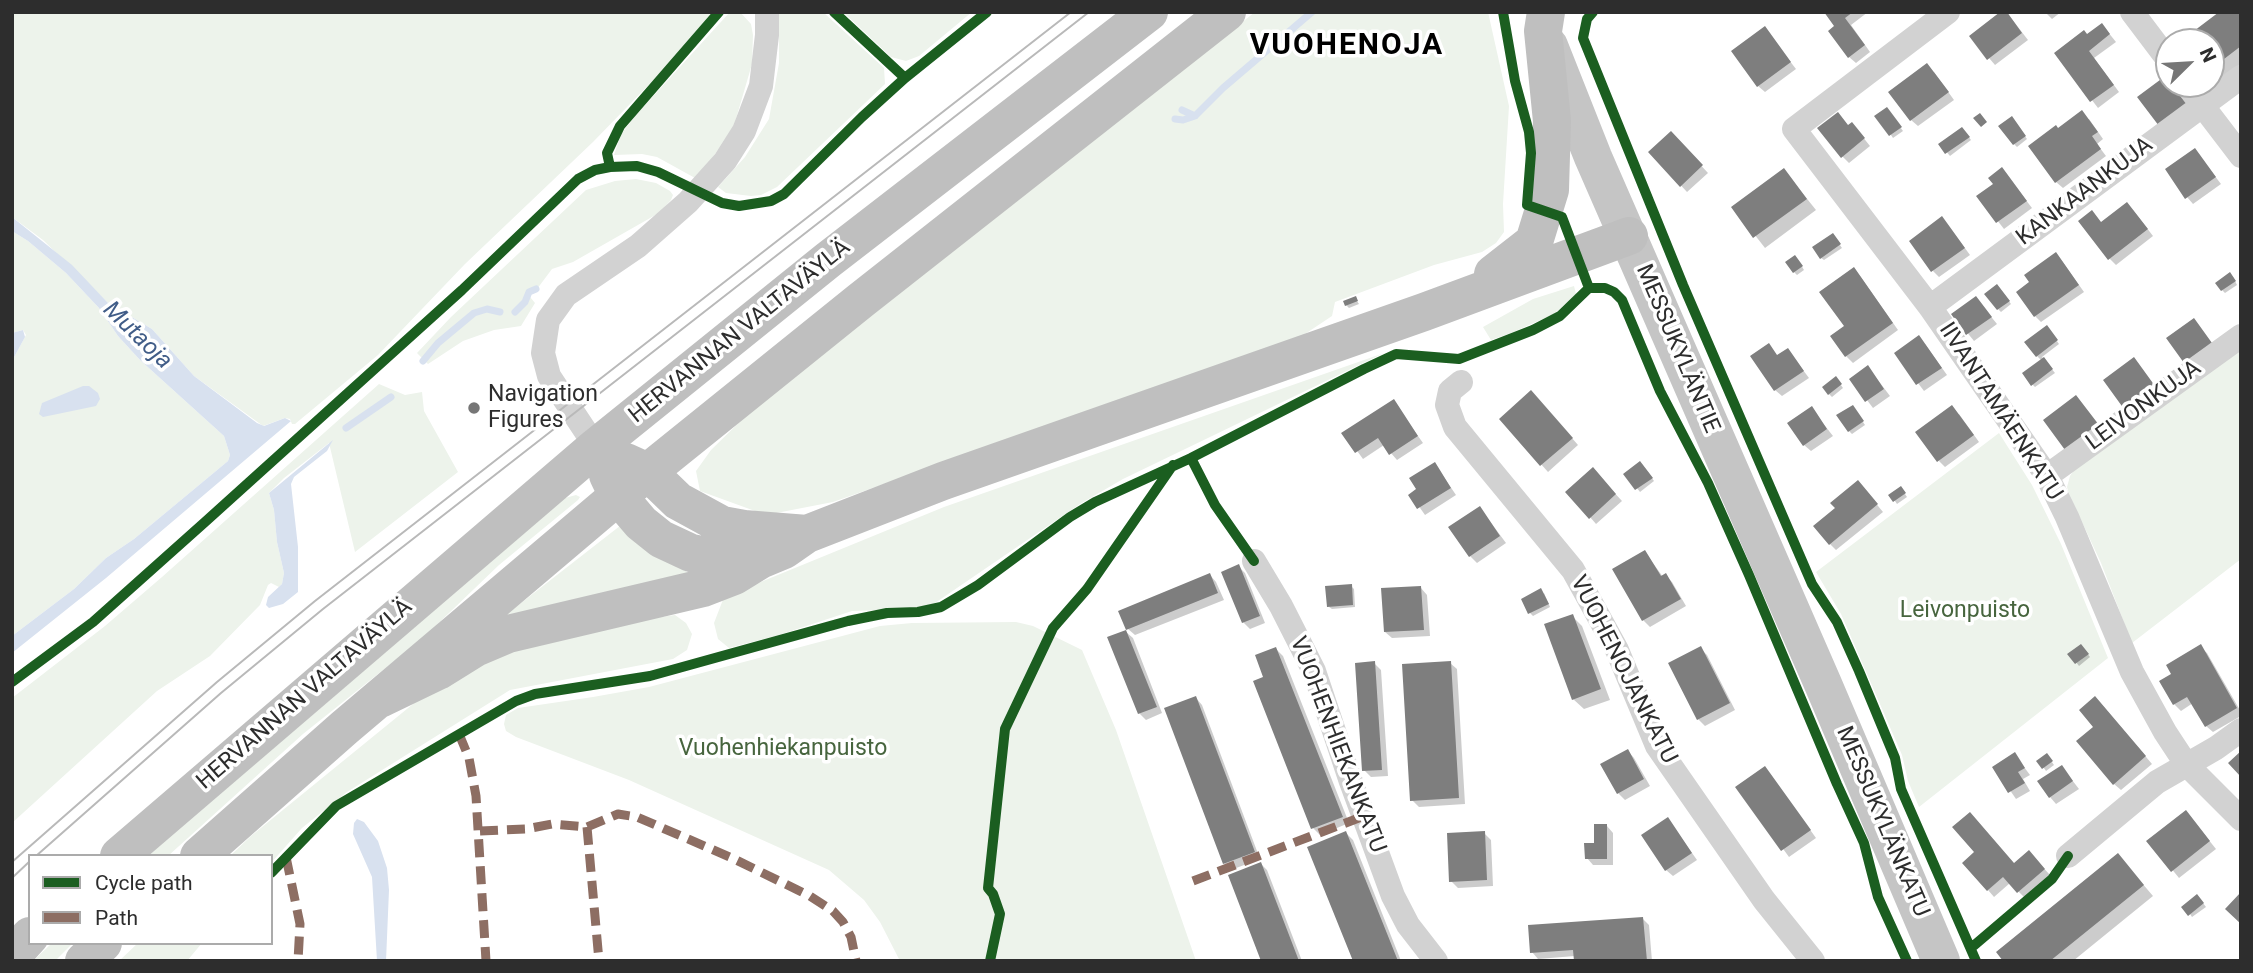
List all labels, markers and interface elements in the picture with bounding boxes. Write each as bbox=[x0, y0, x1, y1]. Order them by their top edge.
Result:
district label: VUOHENOJA bbox=[1251, 28, 1443, 64]
north arrow bbox=[2155, 28, 2225, 98]
text: N bbox=[2195, 44, 2221, 66]
street label: KANKAANKUJA bbox=[2011, 132, 2159, 252]
street label: HERVANNAN VALTAVÄYLÄ bbox=[624, 234, 856, 430]
street label: MESSUKYLÄNTIE bbox=[1629, 261, 1725, 437]
water label: Mutaoja bbox=[96, 296, 178, 376]
street label: IIVANTAMÄENKATU bbox=[1932, 318, 2068, 506]
street label: LEIVONKUJA bbox=[2081, 355, 2207, 457]
place label: Navigation Figures bbox=[488, 381, 598, 435]
marker: Navigation Figures bbox=[466, 400, 482, 416]
street label: VUOHENOJANKATU bbox=[1564, 571, 1682, 769]
street label: HERVANNAN VALTAVÄYLÄ bbox=[192, 594, 418, 796]
park label: Leivonpuisto bbox=[1900, 597, 2030, 625]
street label: VUOHENHIEKANKATU bbox=[1283, 633, 1391, 857]
street label: MESSUKYLÄNKATU bbox=[1829, 723, 1935, 921]
park label: Vuohenhiekanpuisto bbox=[679, 735, 887, 763]
legend bbox=[28, 854, 273, 945]
text: Cycle path bbox=[95, 871, 193, 895]
text: Path bbox=[95, 906, 138, 930]

